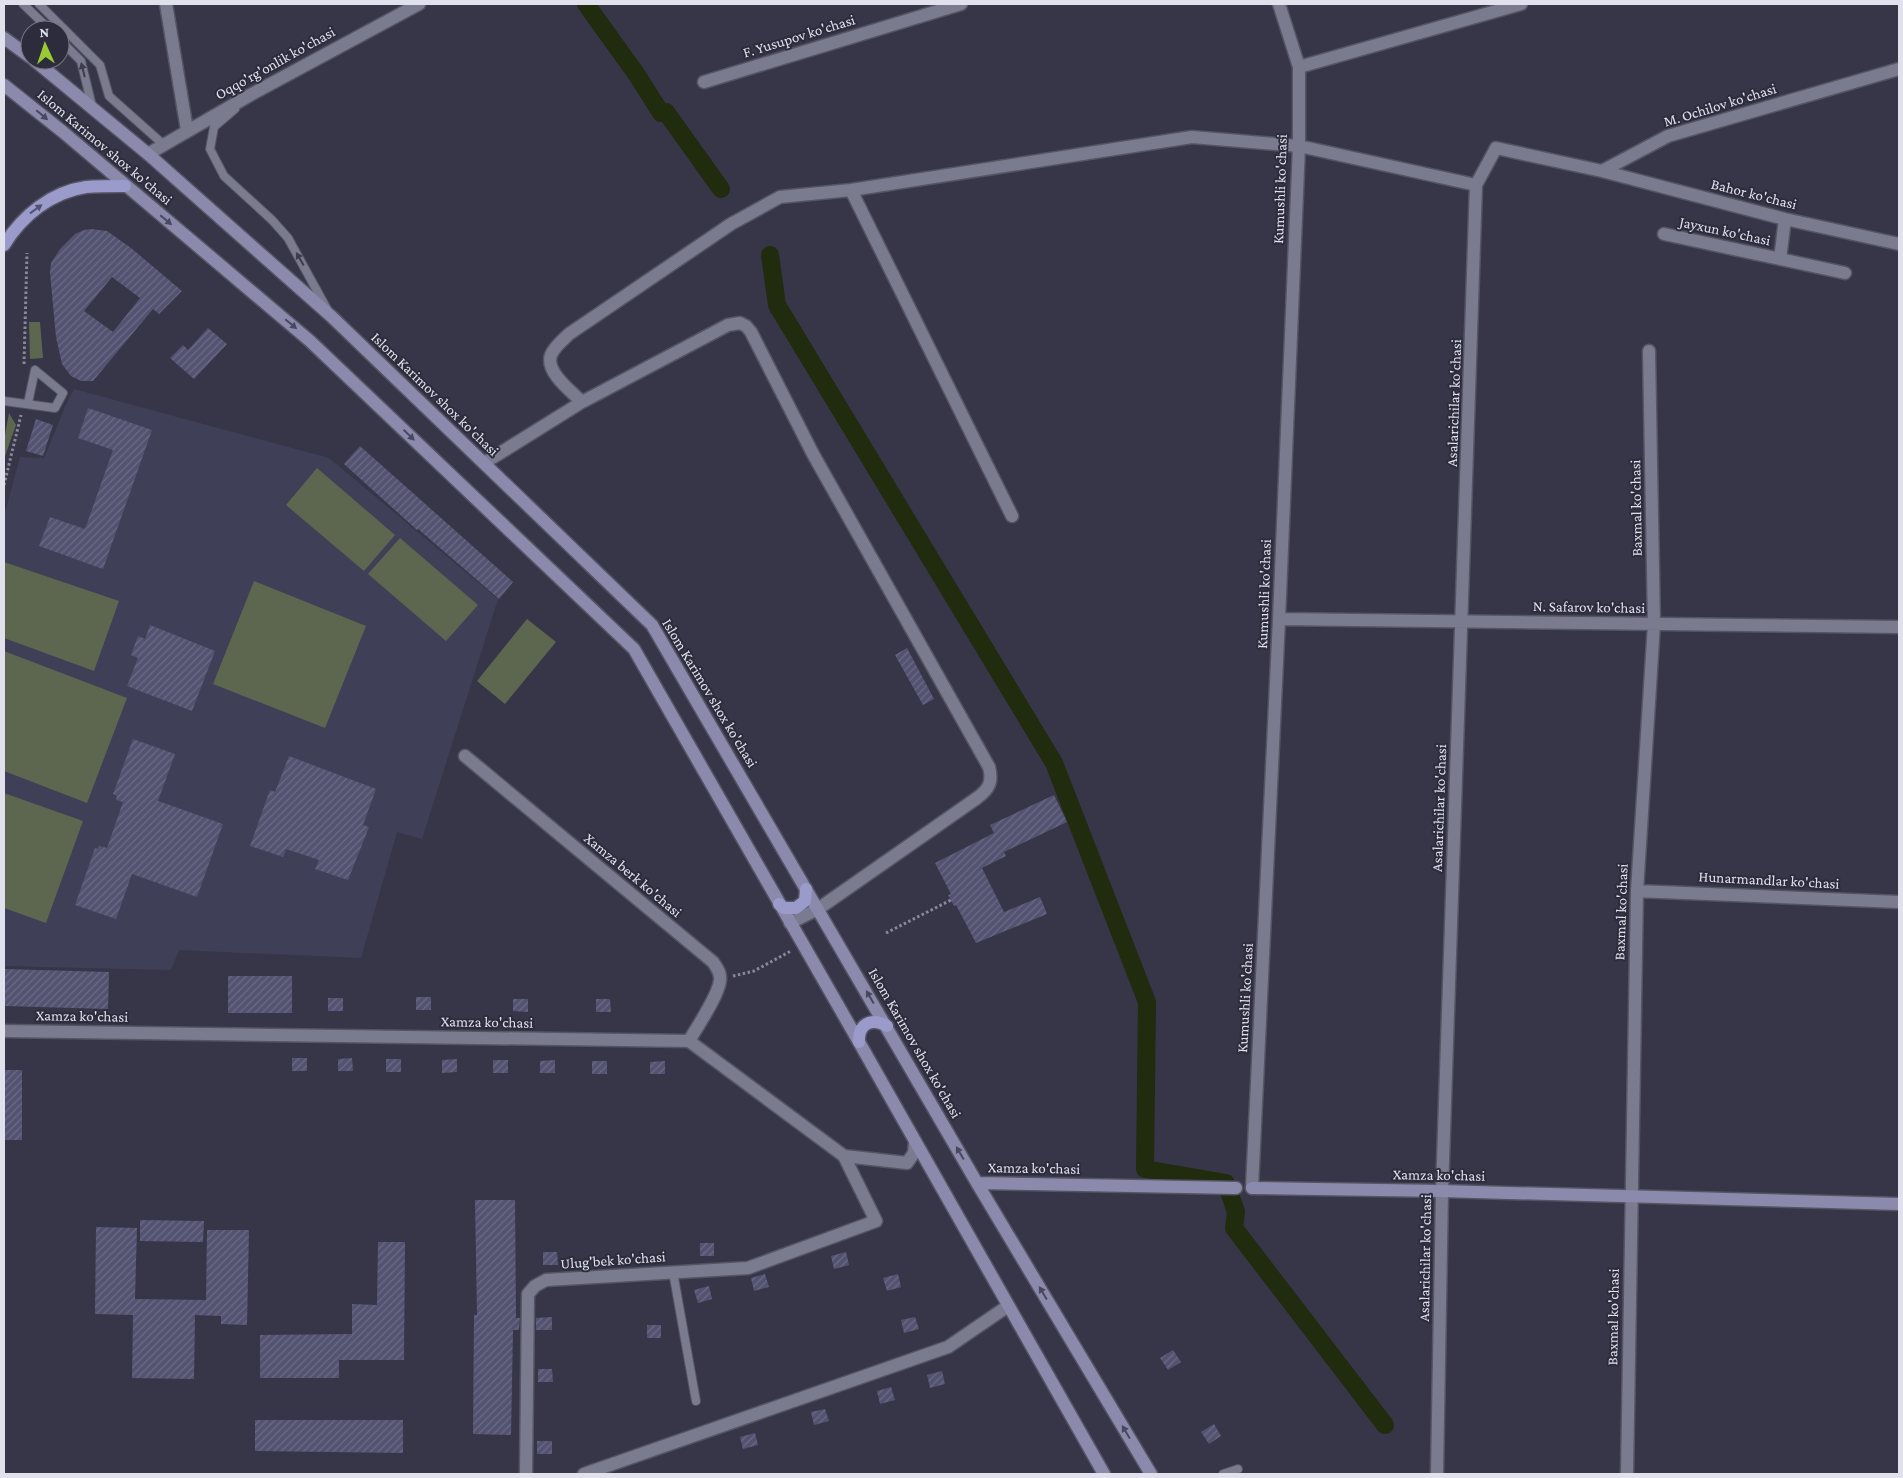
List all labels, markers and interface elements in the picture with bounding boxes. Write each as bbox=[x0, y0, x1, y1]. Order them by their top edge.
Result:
street label: F. Yusupov ko'chasi bbox=[741, 11, 857, 62]
north arrow bbox=[20, 20, 70, 70]
street label: Oqqo'rg'onlik ko'chasi bbox=[212, 23, 338, 103]
text: N bbox=[39, 24, 50, 40]
one-way arrow bbox=[79, 63, 87, 78]
street label: M. Ochilov ko'chasi bbox=[1662, 80, 1778, 130]
street label: Islom Karimov shox ko'chasi bbox=[35, 86, 176, 208]
one-way arrow bbox=[35, 109, 48, 120]
street label: Kumushli ko'chasi bbox=[1270, 134, 1290, 244]
street label: Bahor ko'chasi bbox=[1710, 176, 1799, 212]
one-way arrow bbox=[29, 204, 43, 214]
street label: Jayxun ko'chasi bbox=[1676, 213, 1772, 249]
one-way arrow bbox=[160, 214, 172, 225]
one-way arrow bbox=[296, 252, 304, 267]
one-way arrow bbox=[284, 318, 296, 330]
street label: Islom Karimov shox ko'chasi bbox=[368, 329, 502, 459]
street label: Asalarichilar ko'chasi bbox=[1444, 339, 1464, 467]
one-way arrow bbox=[403, 429, 415, 441]
street label: Baxmal ko'chasi bbox=[1627, 459, 1645, 557]
street label: Kumushli ko'chasi bbox=[1254, 539, 1274, 649]
street label: N. Safarov ko'chasi bbox=[1533, 598, 1645, 616]
street label: Islom Karimov shox ko'chasi bbox=[659, 616, 761, 770]
street label: Asalarichilar ko'chasi bbox=[1429, 744, 1449, 872]
street label: Xamza berk ko'chasi bbox=[581, 830, 685, 920]
street label: Baxmal ko'chasi bbox=[1611, 863, 1631, 961]
street label: Hunarmandlar ko'chasi bbox=[1698, 868, 1840, 892]
street label: Kumushli ko'chasi bbox=[1234, 943, 1256, 1053]
street label: Islom Karimov shox ko'chasi bbox=[865, 965, 965, 1121]
one-way arrow bbox=[865, 991, 874, 1004]
street label: Xamza ko'chasi bbox=[36, 1007, 128, 1025]
street label: Xamza ko'chasi bbox=[441, 1013, 533, 1031]
one-way arrow bbox=[955, 1146, 964, 1159]
street label: Xamza ko'chasi bbox=[988, 1159, 1080, 1177]
street label: Xamza ko'chasi bbox=[1393, 1166, 1485, 1184]
street label: Asalarichilar ko'chasi bbox=[1416, 1194, 1434, 1322]
street label: Ulug'bek ko'chasi bbox=[560, 1248, 666, 1273]
street label: Baxmal ko'chasi bbox=[1604, 1268, 1622, 1366]
one-way arrow bbox=[1038, 1286, 1047, 1299]
one-way arrow bbox=[1121, 1426, 1130, 1439]

